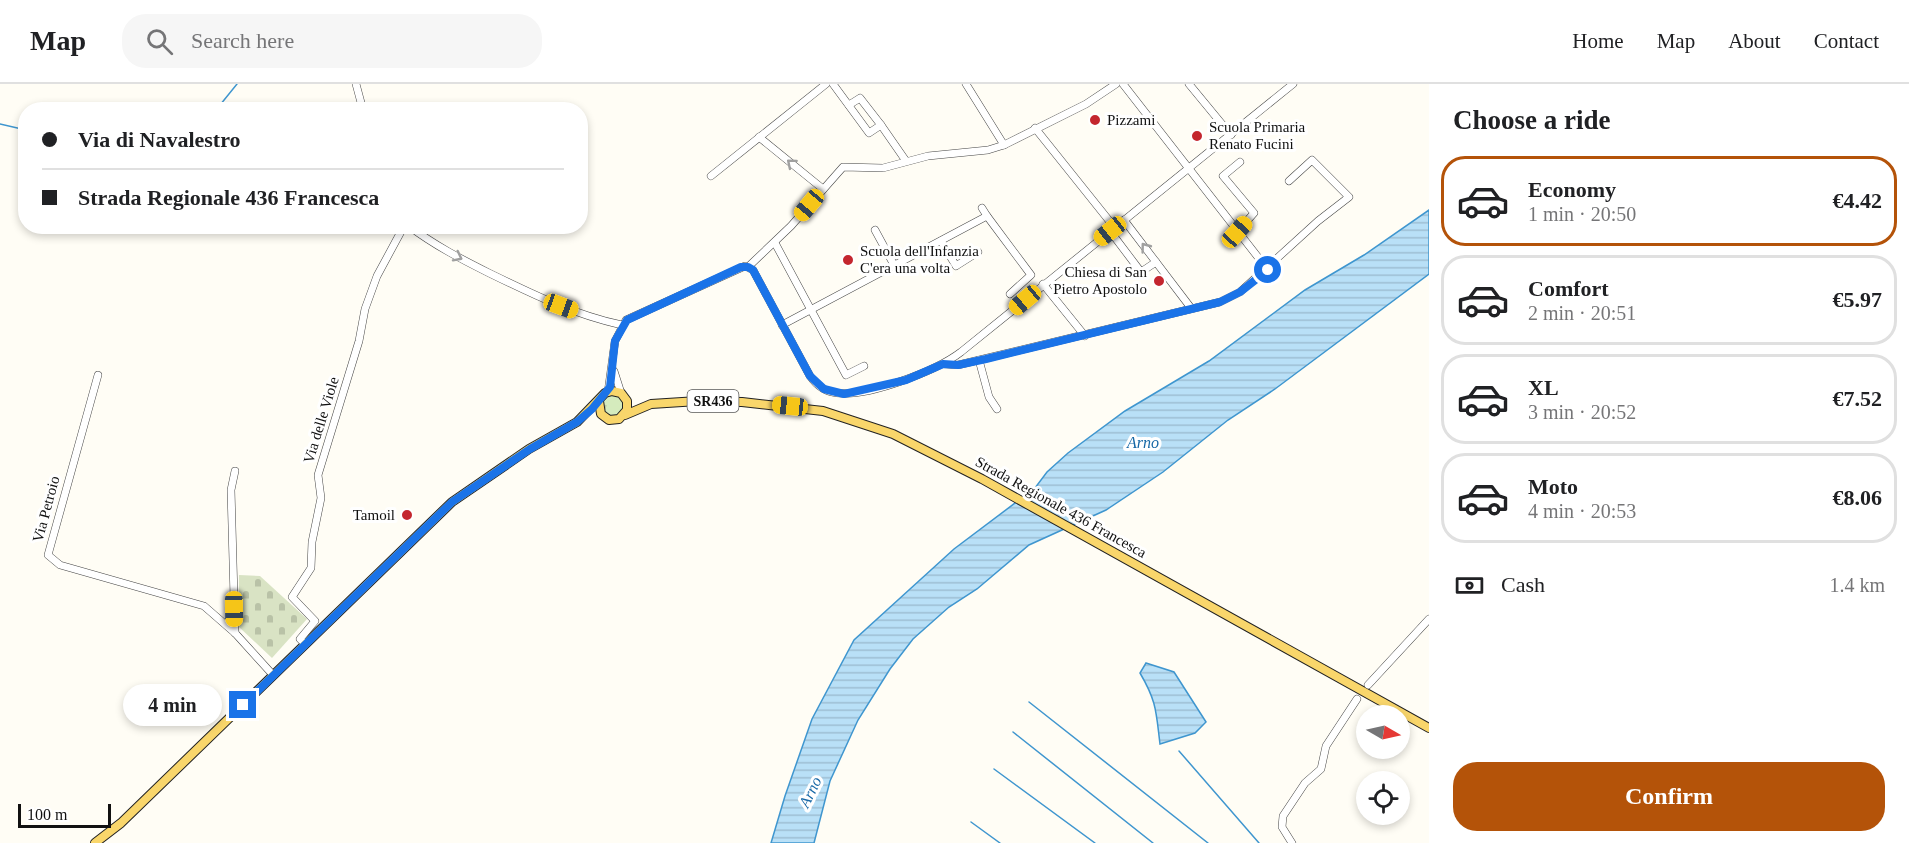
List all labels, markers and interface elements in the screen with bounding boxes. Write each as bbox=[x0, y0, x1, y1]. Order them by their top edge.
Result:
search box bbox=[122, 14, 542, 68]
text: Map bbox=[30, 25, 86, 56]
icon: search bbox=[143, 25, 176, 58]
text: Search here bbox=[191, 28, 294, 53]
text: Home bbox=[1572, 29, 1624, 53]
text: Map bbox=[1657, 29, 1695, 53]
text: About bbox=[1728, 29, 1781, 53]
text: Contact bbox=[1814, 29, 1879, 53]
text: Choose a ride bbox=[1453, 105, 1611, 135]
place label: Pizzami bbox=[1107, 112, 1155, 128]
marker: Pizzami bbox=[1088, 113, 1102, 127]
place label: Scuola Primaria Renato Fucini bbox=[1209, 119, 1306, 152]
text: Via di Navalestro bbox=[78, 127, 241, 152]
marker: Scuola Primaria Renato Fucini bbox=[1190, 129, 1204, 143]
one-way arrow bbox=[787, 159, 798, 170]
icon: car bbox=[1456, 174, 1510, 228]
text: Economy bbox=[1528, 177, 1616, 202]
text: Strada Regionale 436 Francesca bbox=[78, 185, 379, 210]
car bbox=[791, 185, 827, 225]
text: €4.42 bbox=[1833, 188, 1882, 213]
text: 1 min · 20:50 bbox=[1528, 203, 1636, 225]
car bbox=[1090, 213, 1130, 249]
car bbox=[1218, 213, 1256, 251]
place label: Scuola dell'Infanzia C'era una volta bbox=[860, 243, 979, 276]
one-way arrow bbox=[1141, 243, 1152, 254]
one-way arrow bbox=[452, 250, 463, 261]
marker: Scuola dell'Infanzia C'era una volta bbox=[841, 253, 855, 267]
route start bbox=[1254, 256, 1281, 283]
place label: Chiesa di San Pietro Apostolo bbox=[1053, 264, 1147, 297]
icon: car bbox=[1456, 273, 1510, 327]
marker: Chiesa di San Pietro Apostolo bbox=[1152, 274, 1166, 288]
text: Comfort bbox=[1528, 276, 1609, 301]
car bbox=[1005, 282, 1045, 318]
text: €5.97 bbox=[1833, 287, 1882, 312]
car bbox=[541, 291, 581, 321]
text: 2 min · 20:51 bbox=[1528, 302, 1636, 324]
icon: car bbox=[1456, 372, 1510, 426]
street label: Via delle Viole bbox=[300, 375, 342, 465]
text: XL bbox=[1528, 375, 1559, 400]
text: €7.52 bbox=[1833, 386, 1882, 411]
road number: SR436 bbox=[688, 390, 738, 412]
car bbox=[771, 395, 809, 417]
text: 3 min · 20:52 bbox=[1528, 401, 1636, 423]
water label: Arno bbox=[1126, 434, 1159, 451]
street label: Strada Regionale 436 Francesca bbox=[973, 453, 1150, 561]
icon: car bbox=[1456, 471, 1510, 525]
street label: Via Petroio bbox=[29, 474, 63, 544]
text: Moto bbox=[1528, 474, 1578, 499]
text: €8.06 bbox=[1833, 485, 1882, 510]
text: 4 min · 20:53 bbox=[1528, 500, 1636, 522]
place label: Tamoil bbox=[353, 507, 395, 523]
marker: Tamoil bbox=[400, 508, 414, 522]
icon: cash bbox=[1453, 569, 1486, 602]
text: Cash bbox=[1501, 572, 1545, 597]
text: 1.4 km bbox=[1829, 574, 1885, 596]
car bbox=[225, 591, 243, 627]
callout: 4 min bbox=[123, 684, 222, 726]
route end bbox=[229, 691, 256, 718]
text: 4 min bbox=[148, 694, 197, 716]
north arrow bbox=[1356, 705, 1410, 759]
map controls bbox=[1356, 705, 1410, 825]
button: Confirm bbox=[1453, 762, 1885, 831]
button: locate bbox=[1356, 771, 1410, 825]
water label: Arno bbox=[795, 774, 825, 811]
scale bar bbox=[18, 801, 111, 828]
text: 100 m bbox=[27, 806, 67, 823]

